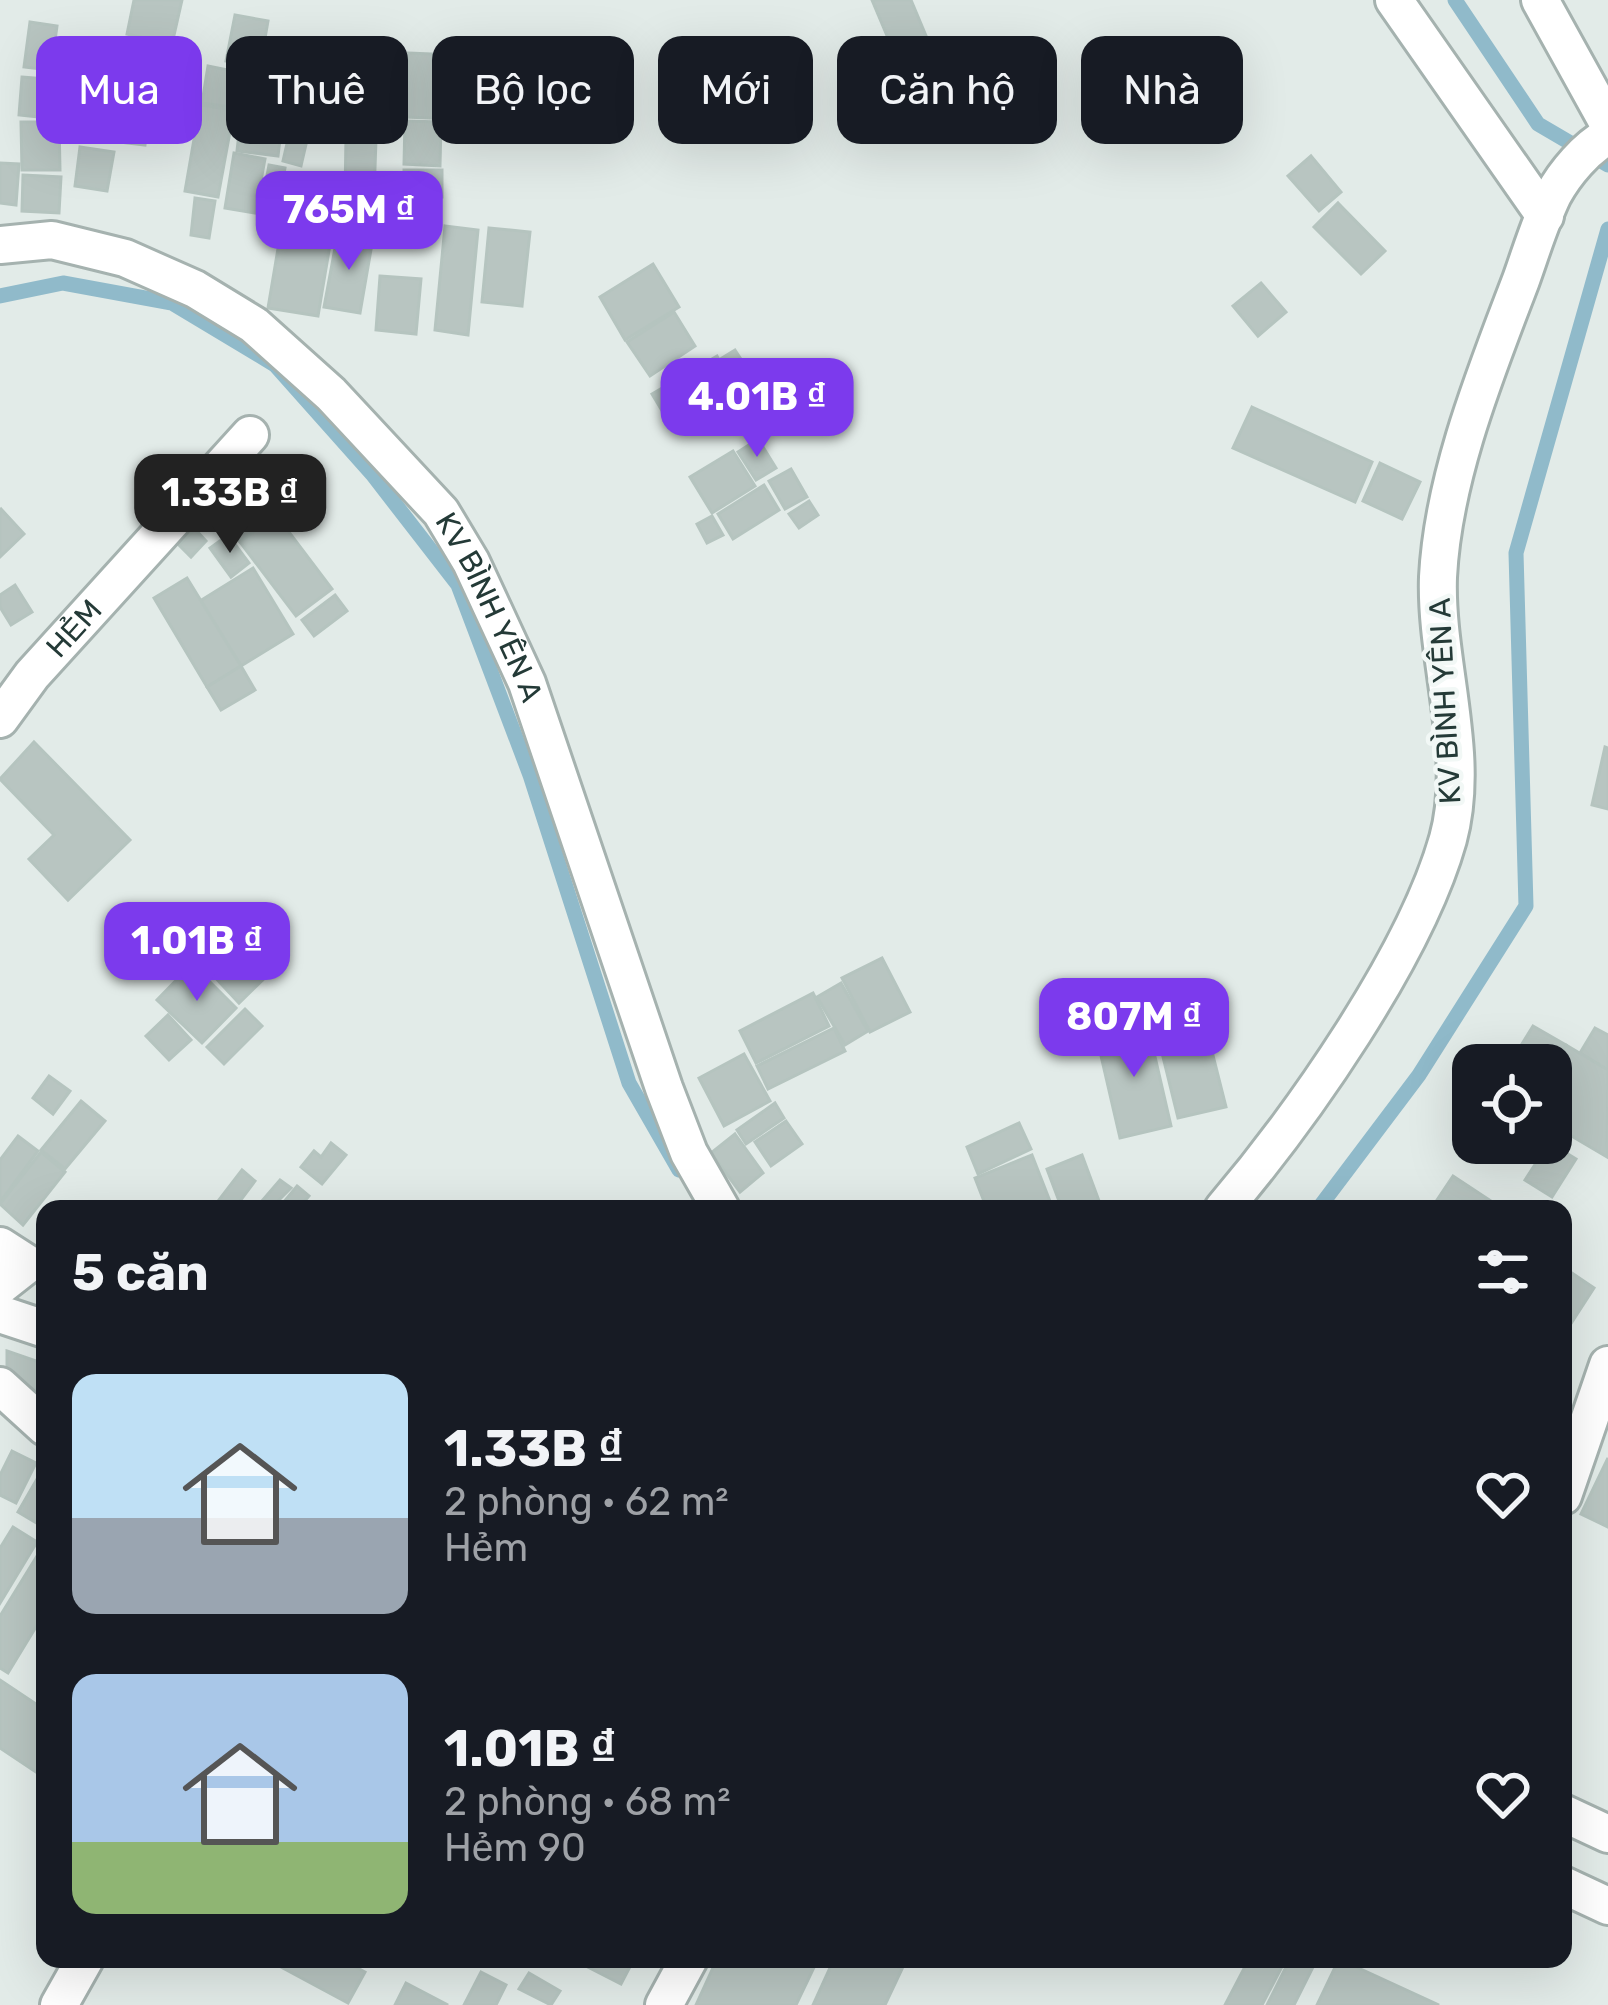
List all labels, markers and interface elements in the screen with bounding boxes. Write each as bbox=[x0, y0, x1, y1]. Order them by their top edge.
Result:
chip: Mua bbox=[36, 36, 202, 144]
chip: Thuê bbox=[226, 36, 408, 144]
chip: Bộ lọc bbox=[432, 36, 634, 144]
chip: Mới bbox=[658, 36, 813, 144]
chip: Căn hộ bbox=[837, 36, 1057, 144]
chip: Nhà bbox=[1081, 36, 1243, 144]
pin: 765M ₫ bbox=[251, 171, 447, 273]
text: 765M ₫ bbox=[283, 187, 415, 233]
pin: 4.01B ₫ bbox=[646, 358, 868, 460]
text: 4.01B ₫ bbox=[688, 374, 826, 420]
pin: 1.33B ₫ bbox=[119, 454, 341, 556]
text: 1.33B ₫ bbox=[161, 470, 299, 516]
street label: KV BÌNH YÊN A bbox=[428, 506, 550, 707]
street label: HẺM bbox=[39, 592, 109, 665]
street label: KV BÌNH YÊN A bbox=[1422, 597, 1468, 805]
pin: 1.01B ₫ bbox=[86, 902, 308, 1004]
text: 1.01B ₫ bbox=[131, 918, 263, 964]
pin: 807M ₫ bbox=[1036, 978, 1232, 1080]
text: 807M ₫ bbox=[1066, 994, 1202, 1040]
map controls bbox=[1452, 1044, 1572, 1164]
button: locate bbox=[1452, 1044, 1572, 1164]
icon: filters bbox=[1470, 1239, 1536, 1305]
text: 5 căn bbox=[72, 1242, 209, 1303]
text: 1.33B ₫ bbox=[444, 1418, 624, 1479]
icon: home bbox=[168, 1422, 312, 1566]
icon: heart bbox=[1470, 1461, 1536, 1527]
text: 2 phòng · 62 m² bbox=[444, 1479, 729, 1525]
text: Hẻm bbox=[444, 1525, 528, 1571]
text: 1.01B ₫ bbox=[444, 1718, 616, 1779]
icon: home bbox=[168, 1722, 312, 1866]
icon: heart bbox=[1470, 1761, 1536, 1827]
text: 2 phòng · 68 m² bbox=[444, 1779, 731, 1825]
text: Hẻm 90 bbox=[444, 1825, 586, 1871]

